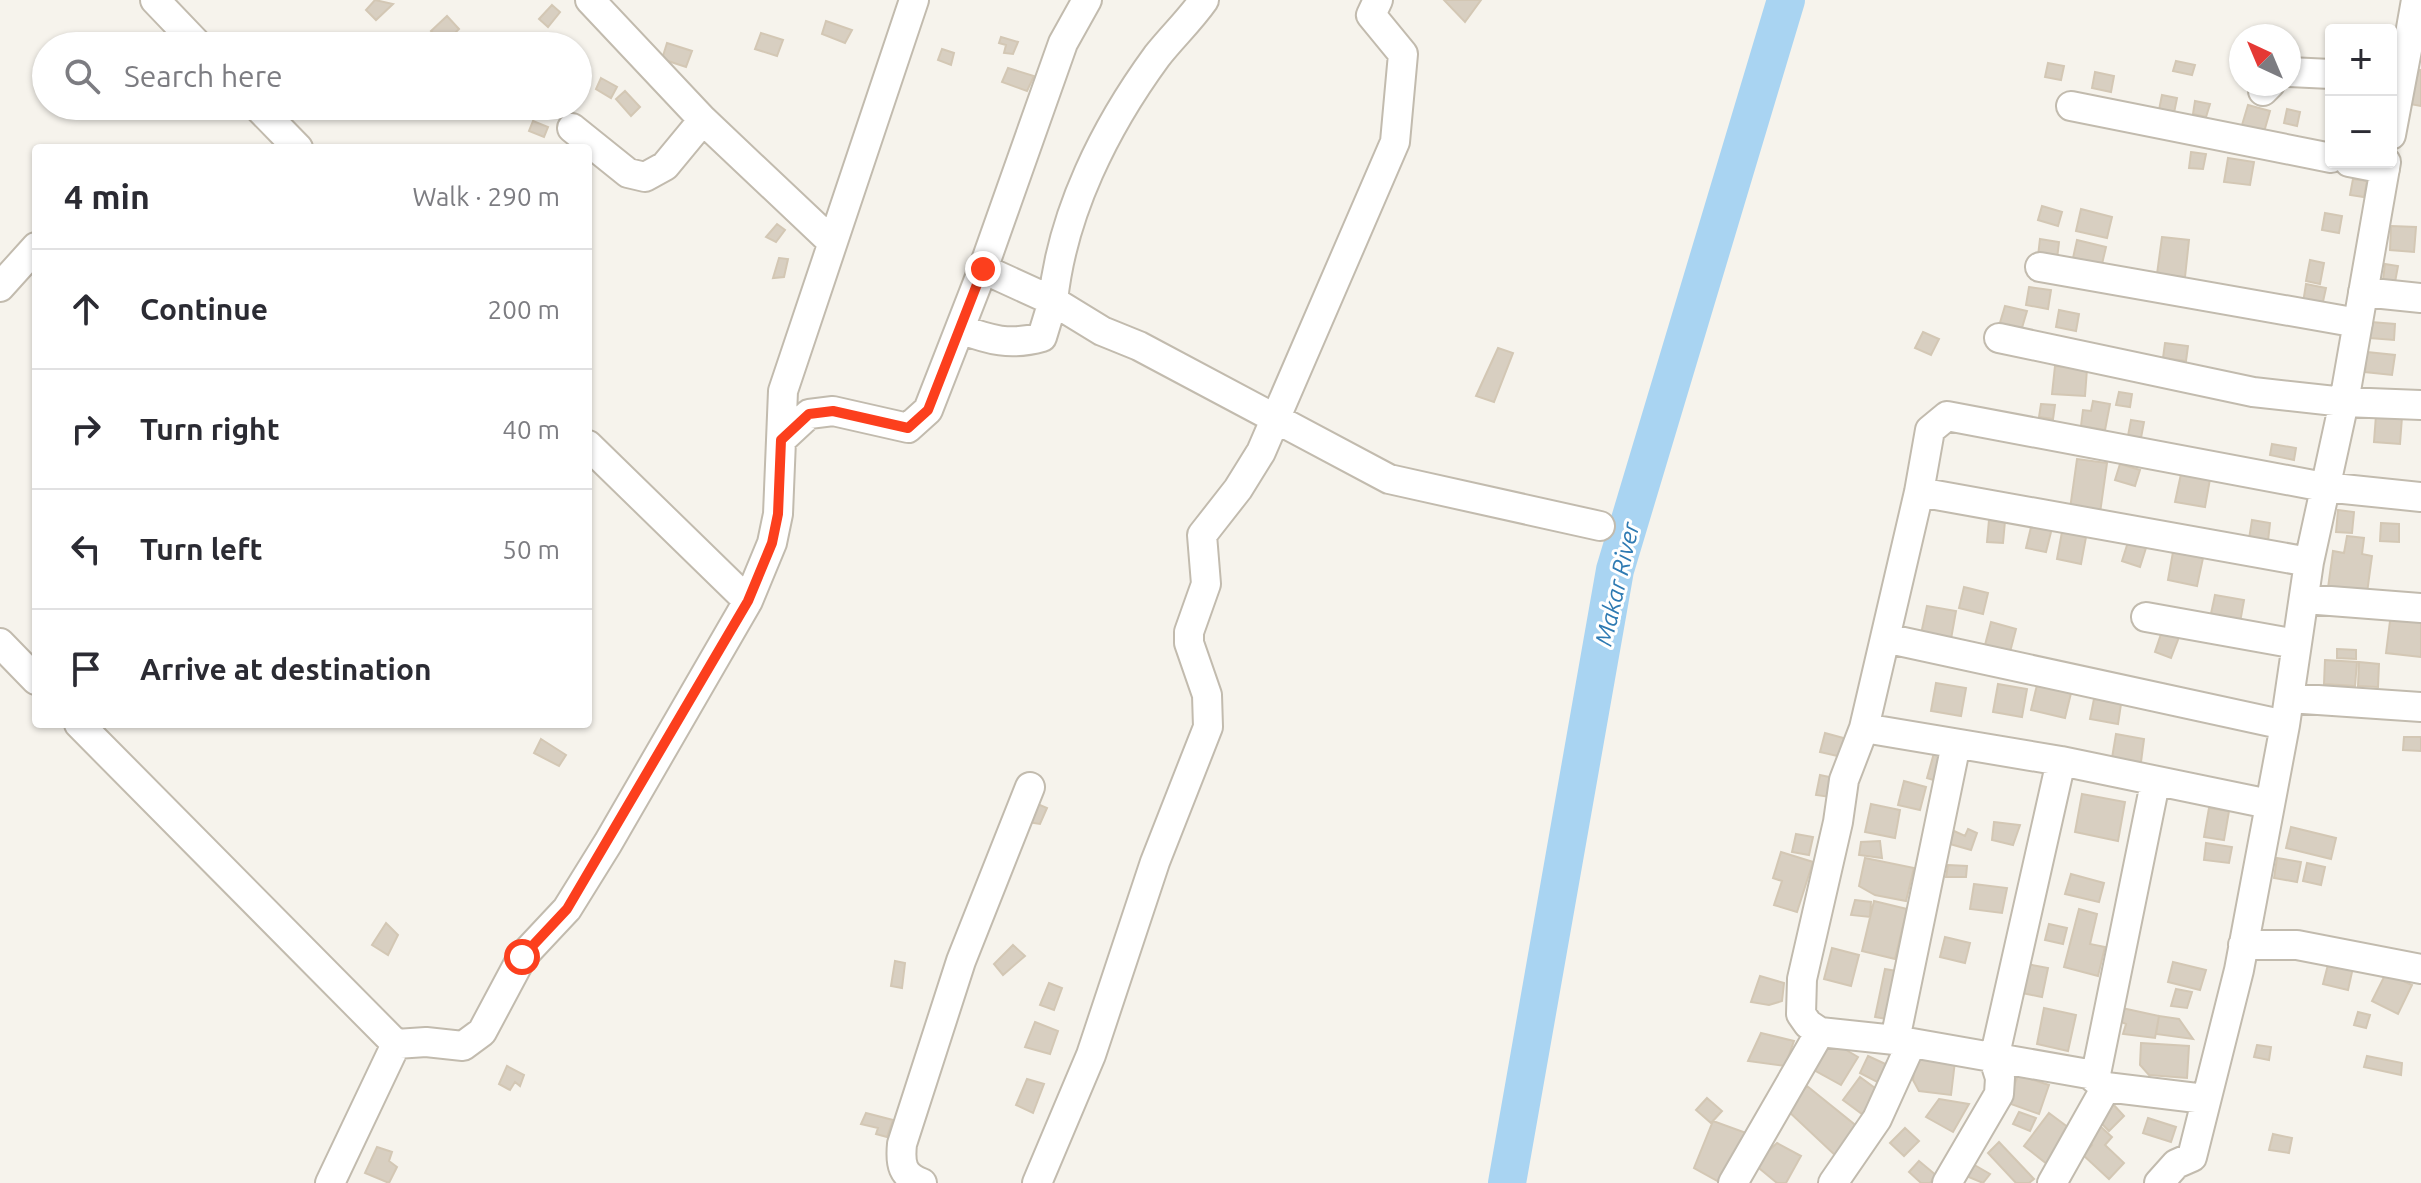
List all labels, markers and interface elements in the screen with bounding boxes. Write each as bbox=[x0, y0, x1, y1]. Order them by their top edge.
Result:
north arrow bbox=[2229, 24, 2301, 96]
map controls bbox=[2325, 24, 2397, 168]
button: + bbox=[2325, 24, 2397, 96]
search box bbox=[32, 32, 592, 120]
icon: search bbox=[60, 54, 104, 98]
text: Search here bbox=[124, 59, 283, 93]
button: − bbox=[2325, 96, 2397, 168]
text: 4 min bbox=[64, 177, 150, 215]
text: Walk · 290 m bbox=[412, 182, 560, 211]
route end bbox=[965, 251, 1001, 287]
icon: ahead bbox=[64, 287, 108, 331]
text: Continue bbox=[140, 292, 268, 326]
text: 200 m bbox=[488, 295, 560, 324]
icon: right bbox=[64, 407, 108, 451]
text: Turn right bbox=[140, 412, 280, 446]
text: 40 m bbox=[502, 415, 560, 444]
water label: Makar River bbox=[1590, 519, 1645, 648]
icon: left bbox=[64, 527, 108, 571]
text: Turn left bbox=[140, 532, 262, 566]
text: 50 m bbox=[502, 535, 560, 564]
icon: arrive bbox=[64, 647, 108, 691]
text: Arrive at destination bbox=[140, 652, 432, 686]
route start bbox=[504, 939, 540, 975]

